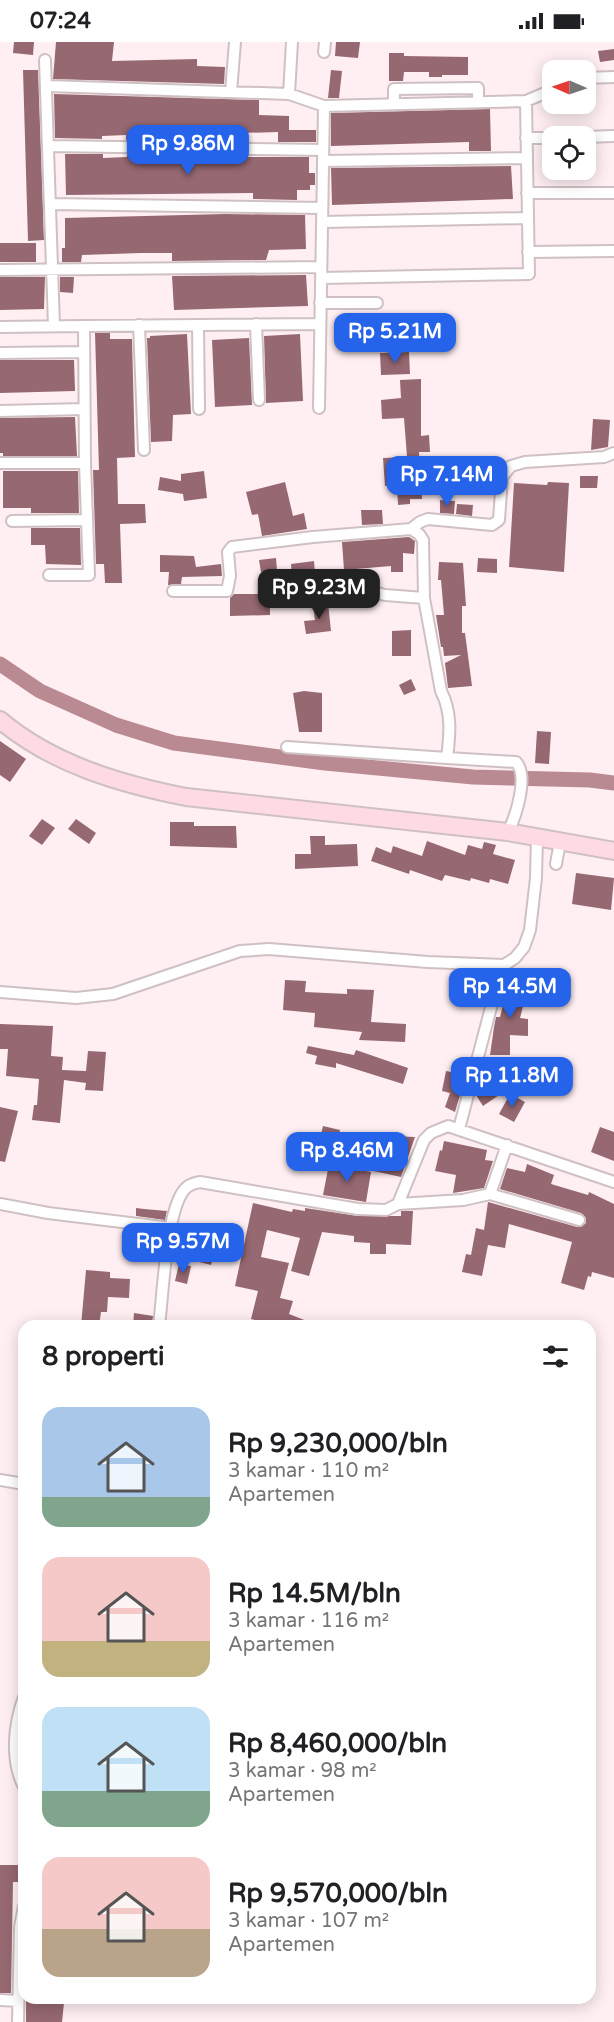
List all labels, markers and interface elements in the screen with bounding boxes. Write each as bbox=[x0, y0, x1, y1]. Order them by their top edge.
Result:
text: 07:24 bbox=[30, 8, 91, 34]
north arrow bbox=[542, 60, 596, 114]
map controls bbox=[542, 60, 596, 180]
pin: Rp 9.86M bbox=[126, 125, 250, 176]
button: locate bbox=[542, 126, 596, 180]
text: Rp 9.86M bbox=[141, 132, 235, 156]
pin: Rp 5.21M bbox=[333, 313, 457, 364]
text: Rp 5.21M bbox=[348, 320, 442, 344]
pin: Rp 7.14M bbox=[385, 456, 509, 507]
text: Rp 7.14M bbox=[400, 463, 494, 487]
pin: Rp 9.23M bbox=[257, 569, 381, 620]
text: Rp 9.23M bbox=[272, 576, 366, 600]
pin: Rp 14.5M bbox=[448, 968, 572, 1019]
text: Rp 14.5M bbox=[463, 975, 557, 999]
pin: Rp 11.8M bbox=[450, 1057, 574, 1108]
text: Rp 11.8M bbox=[465, 1064, 559, 1088]
pin: Rp 8.46M bbox=[285, 1132, 409, 1183]
text: Rp 8.46M bbox=[300, 1139, 394, 1163]
pin: Rp 9.57M bbox=[121, 1223, 245, 1274]
text: Rp 9.57M bbox=[136, 1230, 230, 1254]
icon: filters bbox=[539, 1340, 572, 1373]
text: 8 properti bbox=[42, 1341, 164, 1372]
text: Rp 9,230,000/bln bbox=[228, 1428, 448, 1459]
icon: home bbox=[90, 1431, 162, 1503]
text: 3 kamar · 110 m² bbox=[228, 1459, 389, 1483]
text: Apartemen bbox=[228, 1483, 335, 1507]
text: Rp 14.5M/bln bbox=[228, 1578, 401, 1609]
icon: home bbox=[90, 1581, 162, 1653]
text: 3 kamar · 116 m² bbox=[228, 1609, 389, 1633]
text: Apartemen bbox=[228, 1633, 335, 1657]
text: Rp 8,460,000/bln bbox=[228, 1728, 447, 1759]
icon: home bbox=[90, 1731, 162, 1803]
text: 3 kamar · 98 m² bbox=[228, 1759, 377, 1783]
text: Apartemen bbox=[228, 1783, 335, 1807]
text: Rp 9,570,000/bln bbox=[228, 1878, 448, 1909]
icon: home bbox=[90, 1881, 162, 1953]
text: 3 kamar · 107 m² bbox=[228, 1909, 389, 1933]
text: Apartemen bbox=[228, 1933, 335, 1957]

